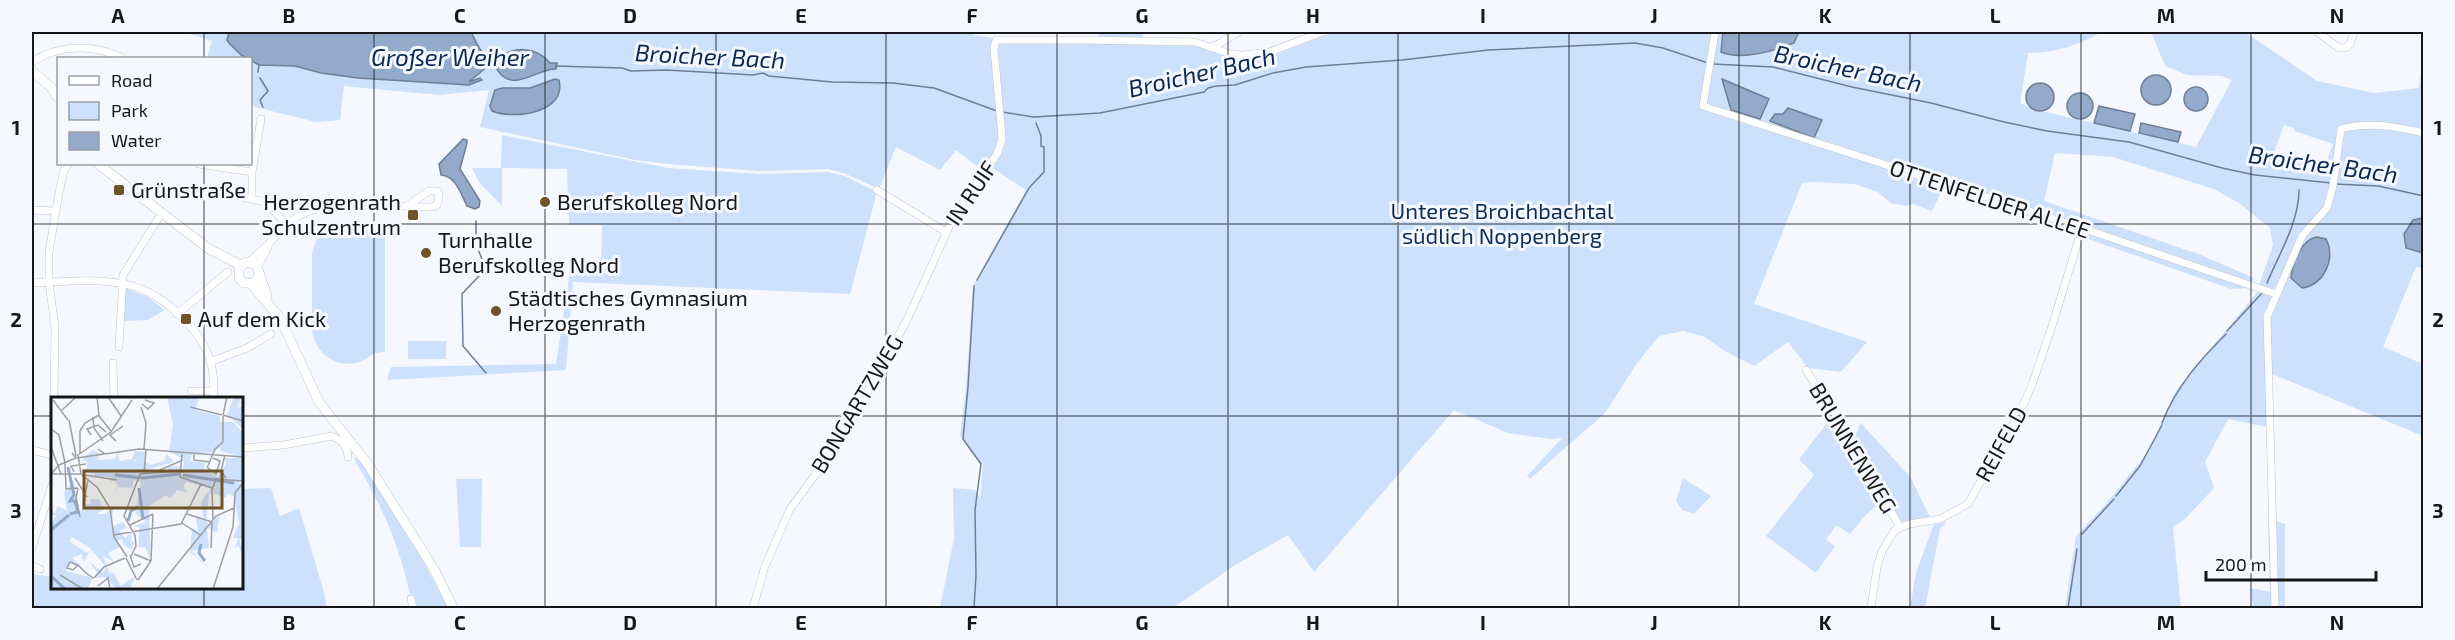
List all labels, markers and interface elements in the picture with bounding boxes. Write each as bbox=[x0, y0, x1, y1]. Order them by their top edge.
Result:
text: A bbox=[111, 3, 125, 27]
text: B bbox=[283, 3, 295, 27]
text: C bbox=[454, 3, 466, 27]
text: D bbox=[623, 3, 637, 27]
text: E bbox=[795, 3, 807, 27]
text: F bbox=[966, 3, 978, 27]
text: G bbox=[1136, 3, 1148, 27]
text: H bbox=[1306, 3, 1320, 27]
text: I bbox=[1480, 3, 1486, 27]
text: J bbox=[1650, 3, 1658, 27]
text: K bbox=[1819, 3, 1832, 27]
text: L bbox=[1990, 3, 2001, 27]
text: M bbox=[2157, 3, 2175, 27]
text: N bbox=[2330, 3, 2344, 27]
water label: Broicher Bach bbox=[634, 37, 786, 74]
water label: Broicher Bach bbox=[1772, 38, 1925, 97]
water label: Broicher Bach bbox=[1125, 40, 1278, 103]
water label: Großer Weiher bbox=[371, 42, 530, 71]
legend bbox=[57, 57, 252, 165]
text: Road bbox=[111, 69, 152, 91]
text: Park bbox=[111, 99, 148, 121]
text: 1 bbox=[12, 115, 20, 139]
text: 1 bbox=[2434, 115, 2442, 139]
text: Water bbox=[111, 129, 161, 151]
water label: Broicher Bach bbox=[2247, 139, 2400, 188]
street label: OTTENFELDER ALLEE bbox=[1887, 153, 2094, 243]
street label: IN RUIF bbox=[939, 155, 1001, 230]
place label: Grünstraße bbox=[131, 176, 246, 202]
marker: Grünstraße bbox=[112, 183, 126, 197]
place label: Herzogenrath Schulzentrum bbox=[261, 188, 401, 239]
place label: Berufskolleg Nord bbox=[557, 188, 738, 214]
marker: Berufskolleg Nord bbox=[538, 195, 552, 209]
park label: Unteres Broichbachtal südlich Noppenberg bbox=[1391, 197, 1614, 248]
marker: Herzogenrath Schulzentrum bbox=[406, 208, 420, 222]
place label: Turnhalle Berufskolleg Nord bbox=[438, 226, 619, 277]
marker: Turnhalle Berufskolleg Nord bbox=[419, 246, 433, 260]
place label: Städtisches Gymnasium Herzogenrath bbox=[508, 284, 748, 335]
marker: Städtisches Gymnasium Herzogenrath bbox=[489, 304, 503, 318]
place label: Auf dem Kick bbox=[198, 305, 326, 331]
text: 2 bbox=[10, 307, 22, 331]
text: 2 bbox=[2432, 307, 2444, 331]
marker: Auf dem Kick bbox=[179, 312, 193, 326]
street label: BONGARTZWEG bbox=[805, 330, 908, 477]
street label: BRUNNENWEG bbox=[1805, 378, 1903, 517]
inset map bbox=[51, 397, 243, 589]
street label: REIFELD bbox=[1969, 401, 2031, 486]
text: 3 bbox=[10, 498, 22, 522]
text: 3 bbox=[2432, 498, 2444, 522]
scale bar bbox=[2206, 544, 2376, 582]
text: 200 m bbox=[2215, 553, 2267, 575]
text: A bbox=[111, 610, 125, 634]
text: B bbox=[283, 610, 295, 634]
text: C bbox=[454, 610, 466, 634]
text: D bbox=[623, 610, 637, 634]
text: E bbox=[795, 610, 807, 634]
text: F bbox=[966, 610, 978, 634]
text: G bbox=[1136, 610, 1148, 634]
text: H bbox=[1306, 610, 1320, 634]
text: I bbox=[1480, 610, 1486, 634]
text: J bbox=[1650, 610, 1658, 634]
text: K bbox=[1819, 610, 1832, 634]
text: L bbox=[1990, 610, 2001, 634]
text: M bbox=[2157, 610, 2175, 634]
text: N bbox=[2330, 610, 2344, 634]

